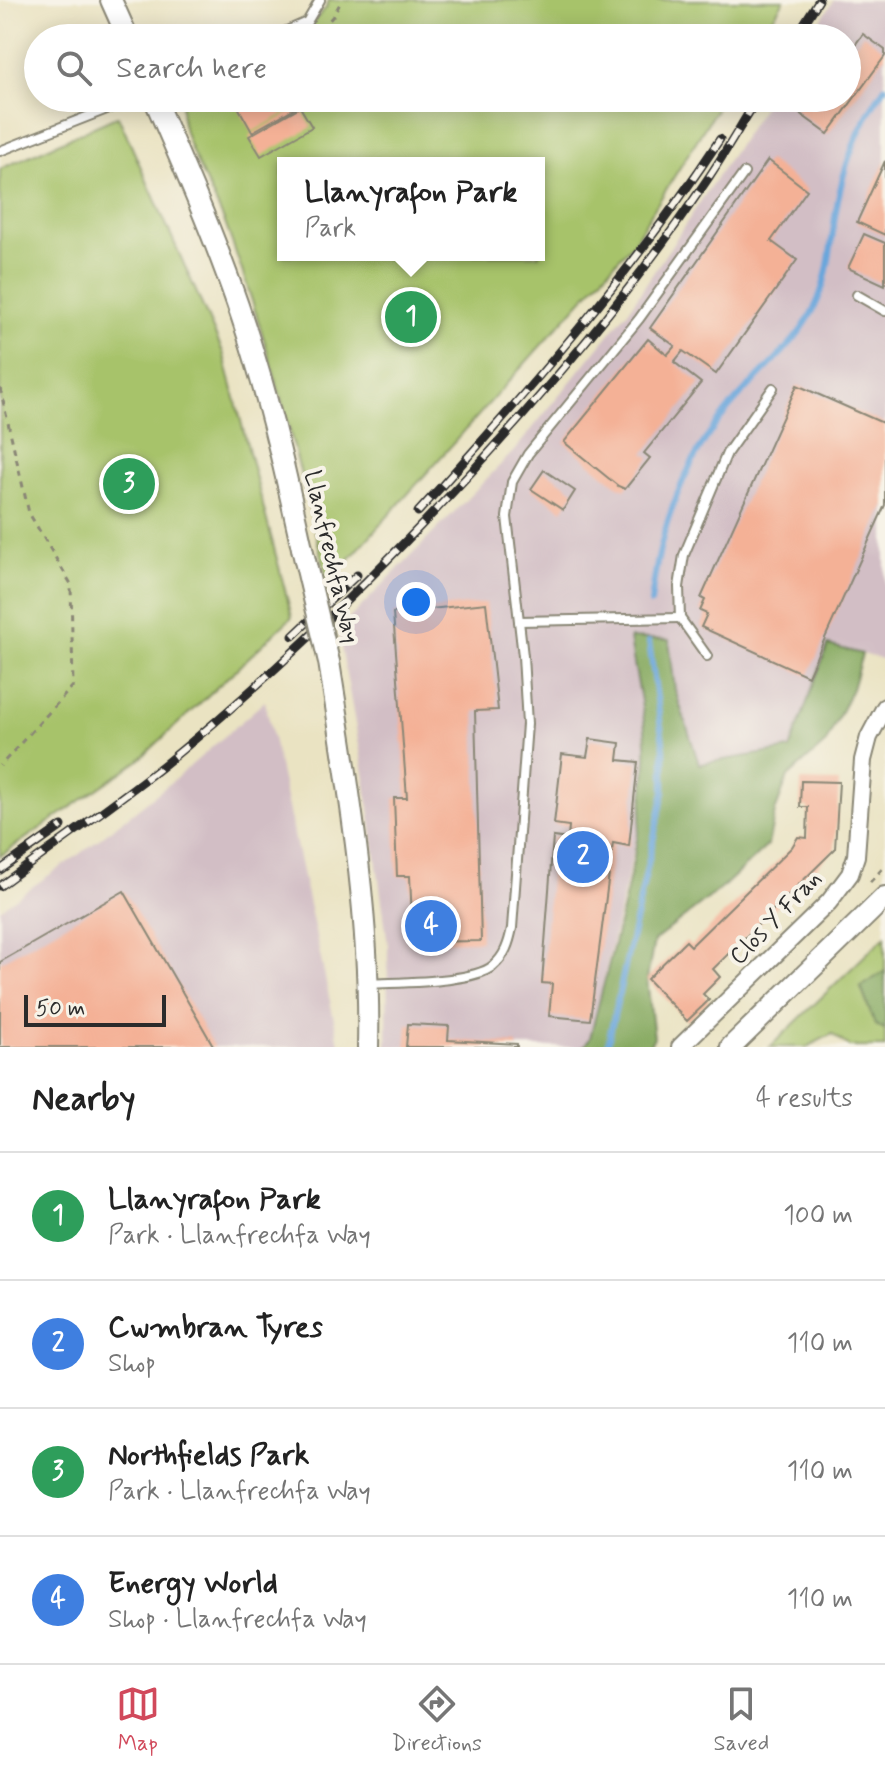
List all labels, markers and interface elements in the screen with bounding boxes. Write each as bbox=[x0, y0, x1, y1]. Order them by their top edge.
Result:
search box bbox=[24, 24, 861, 112]
icon: search bbox=[52, 46, 96, 90]
text: Search here bbox=[116, 49, 267, 88]
popup bbox=[277, 157, 545, 261]
text: Llanyrafon Park bbox=[305, 173, 517, 212]
text: Park bbox=[305, 212, 356, 246]
pin: 1 bbox=[385, 287, 437, 347]
pin: 3 bbox=[103, 454, 155, 514]
street label: Llanfrechfa Way bbox=[296, 468, 366, 646]
your location bbox=[396, 582, 436, 622]
pin: 2 bbox=[557, 827, 609, 887]
street label: Clos Y Fran bbox=[723, 864, 829, 972]
pin: 4 bbox=[405, 896, 457, 956]
scale bar bbox=[24, 991, 166, 1027]
text: 50 m bbox=[36, 995, 85, 1023]
text: Nearby bbox=[32, 1077, 136, 1122]
text: 4 results bbox=[756, 1082, 853, 1116]
text: Llanyrafon Park bbox=[108, 1180, 321, 1219]
text: 1 bbox=[52, 1199, 64, 1233]
text: 100 m bbox=[783, 1199, 853, 1233]
text: Park · Llanfrechfa Way bbox=[108, 1219, 371, 1253]
text: Cwmbran Tyres bbox=[108, 1308, 323, 1347]
text: 2 bbox=[52, 1327, 64, 1361]
text: 110 m bbox=[787, 1327, 853, 1361]
text: Shop bbox=[108, 1347, 156, 1381]
text: Northfields Park bbox=[108, 1436, 309, 1475]
text: 3 bbox=[52, 1455, 64, 1489]
text: 110 m bbox=[787, 1455, 853, 1489]
text: Park · Llanfrechfa Way bbox=[108, 1475, 371, 1509]
text: Energy World bbox=[108, 1564, 278, 1603]
text: 4 bbox=[50, 1583, 66, 1617]
text: 110 m bbox=[787, 1583, 853, 1617]
text: Shop · Llanfrechfa Way bbox=[108, 1603, 367, 1637]
tab: Map bbox=[116, 1682, 160, 1758]
tab: Directions bbox=[391, 1682, 482, 1758]
tab: Saved bbox=[714, 1682, 769, 1758]

